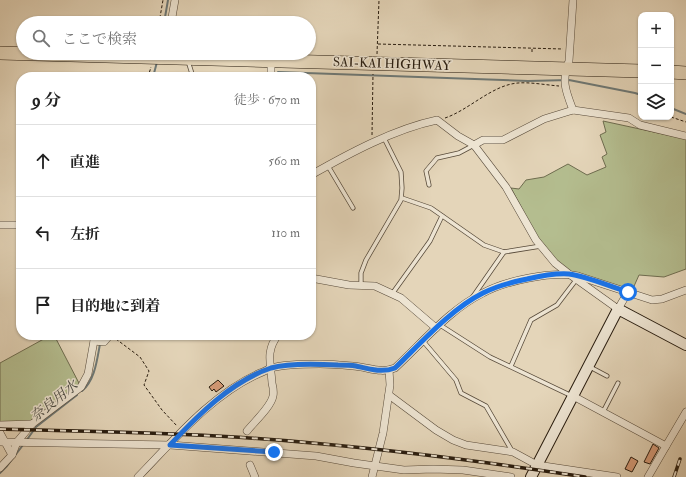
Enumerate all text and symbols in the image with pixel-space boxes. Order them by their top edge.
map controls [638,12,674,120]
button: + [638,12,674,48]
search box [16,16,316,60]
icon: search [30,27,52,49]
text: ここで検索 [62,30,137,49]
button: − [638,48,674,84]
street label: SAI-KAI HIGHWAY [333,54,452,74]
button: layers [638,84,674,120]
text: 9 分 [32,90,61,111]
text: 徒歩 · 670 m [234,92,300,108]
icon: ahead [32,150,54,172]
text: 直進 [70,153,100,172]
text: 560 m [268,153,300,169]
icon: left [32,222,54,244]
text: 左折 [70,225,100,244]
text: 110 m [271,225,300,241]
route start [619,283,637,301]
icon: arrive [32,294,54,316]
text: 目的地に到着 [70,297,160,316]
water label: 奈良用水 [27,376,83,425]
route end [265,443,283,461]

